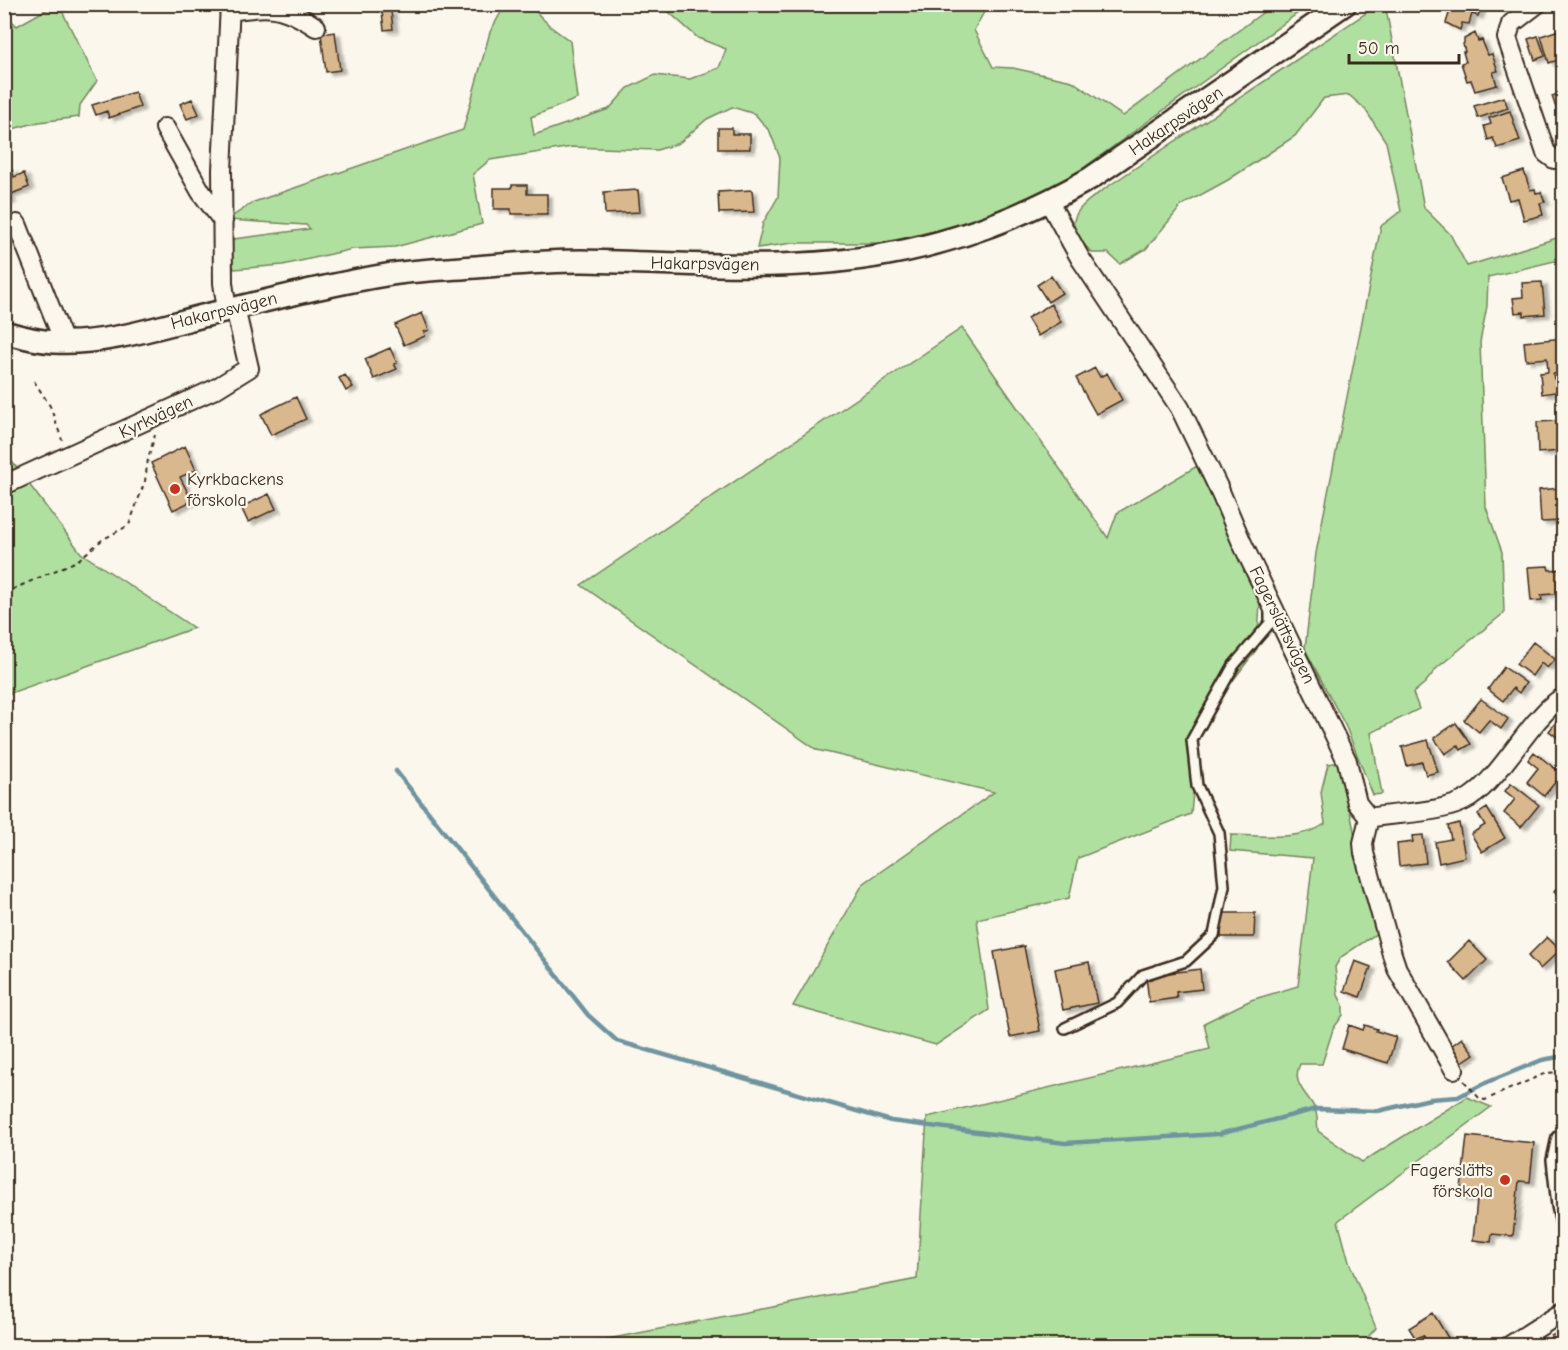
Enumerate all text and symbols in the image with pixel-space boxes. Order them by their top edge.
scale bar [1349,27,1458,65]
text: 50 m [1358,38,1400,59]
street label: Hakarpsvägen [1125,82,1227,160]
street label: Hakarpsvägen [650,253,760,275]
street label: Hakarpsvägen [169,288,279,334]
street label: Kyrkvägen [116,391,196,443]
place label: Kyrkbackens förskola [186,469,283,511]
marker: Kyrkbackens förskola [168,482,182,496]
street label: Fagerslättsvägen [1245,563,1319,687]
place label: Fagerslätts förskola [1410,1160,1493,1202]
marker: Fagerslätts förskola [1498,1173,1512,1187]

